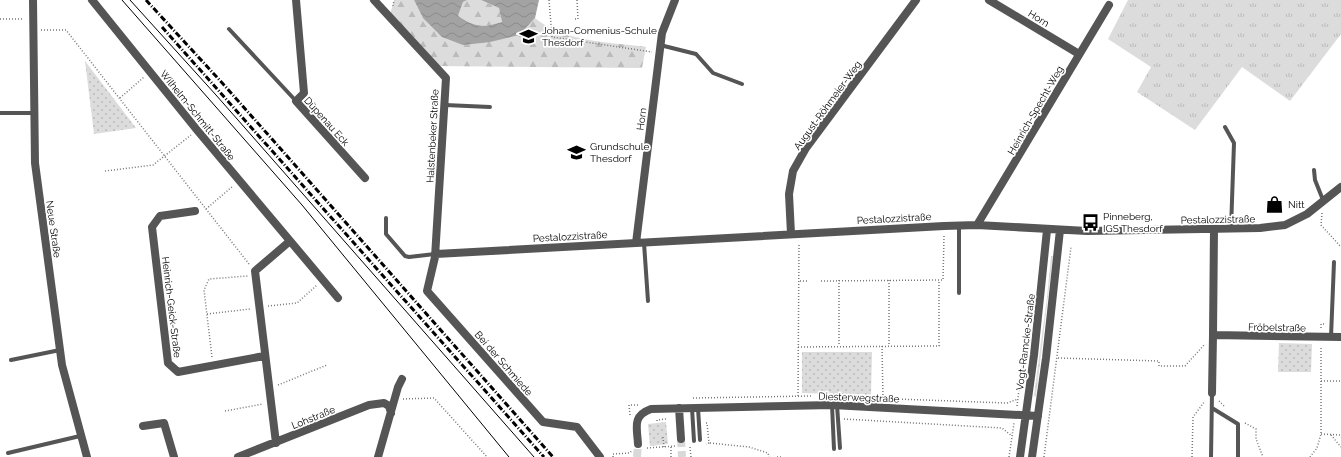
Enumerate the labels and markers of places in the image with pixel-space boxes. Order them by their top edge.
place label: Johan-Comenius-Schule Thesdorf [542,25,657,48]
school or university icon: Johan-Comenius-Schule Thesdorf [519,26,539,46]
place label: Grundschule Thesdorf [590,141,649,164]
school or university icon: Grundschule Thesdorf [567,142,587,162]
shop icon: Nitt [1265,194,1285,214]
place label: Nitt [1288,199,1305,210]
place label: Pinneberg, IGS Thesdorf [1103,211,1163,234]
bus stop icon: Pinneberg, IGS Thesdorf [1080,212,1100,232]

